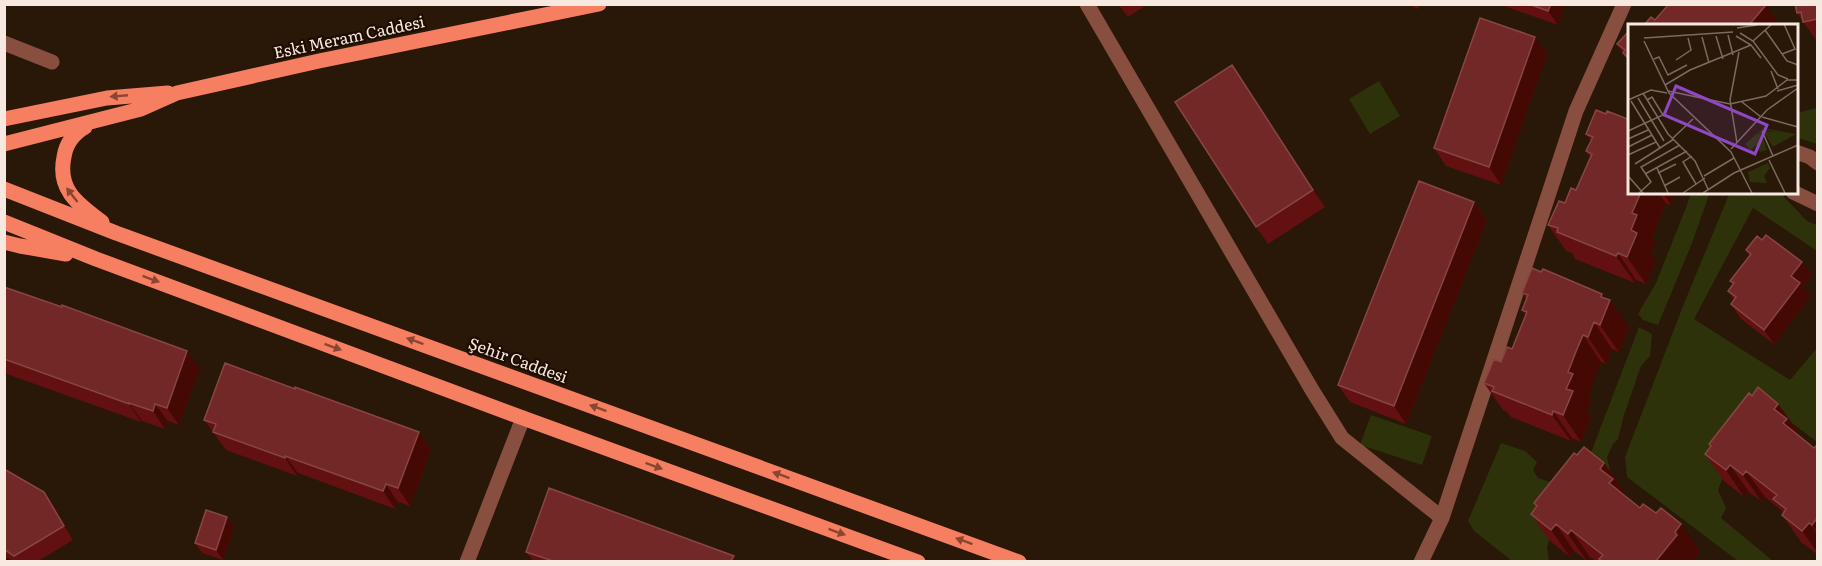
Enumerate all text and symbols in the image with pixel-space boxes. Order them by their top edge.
street label: Eski Meram Caddesi [271,8,426,64]
inset map [1628,24,1798,194]
one-way arrow [109,92,128,101]
one-way arrow [66,187,78,203]
one-way arrow [142,274,160,284]
street label: Şehir Caddesi [465,330,571,388]
one-way arrow [406,336,424,346]
one-way arrow [324,343,342,353]
one-way arrow [589,403,607,412]
one-way arrow [645,461,663,471]
one-way arrow [772,469,790,479]
one-way arrow [828,528,846,538]
one-way arrow [955,536,973,546]

